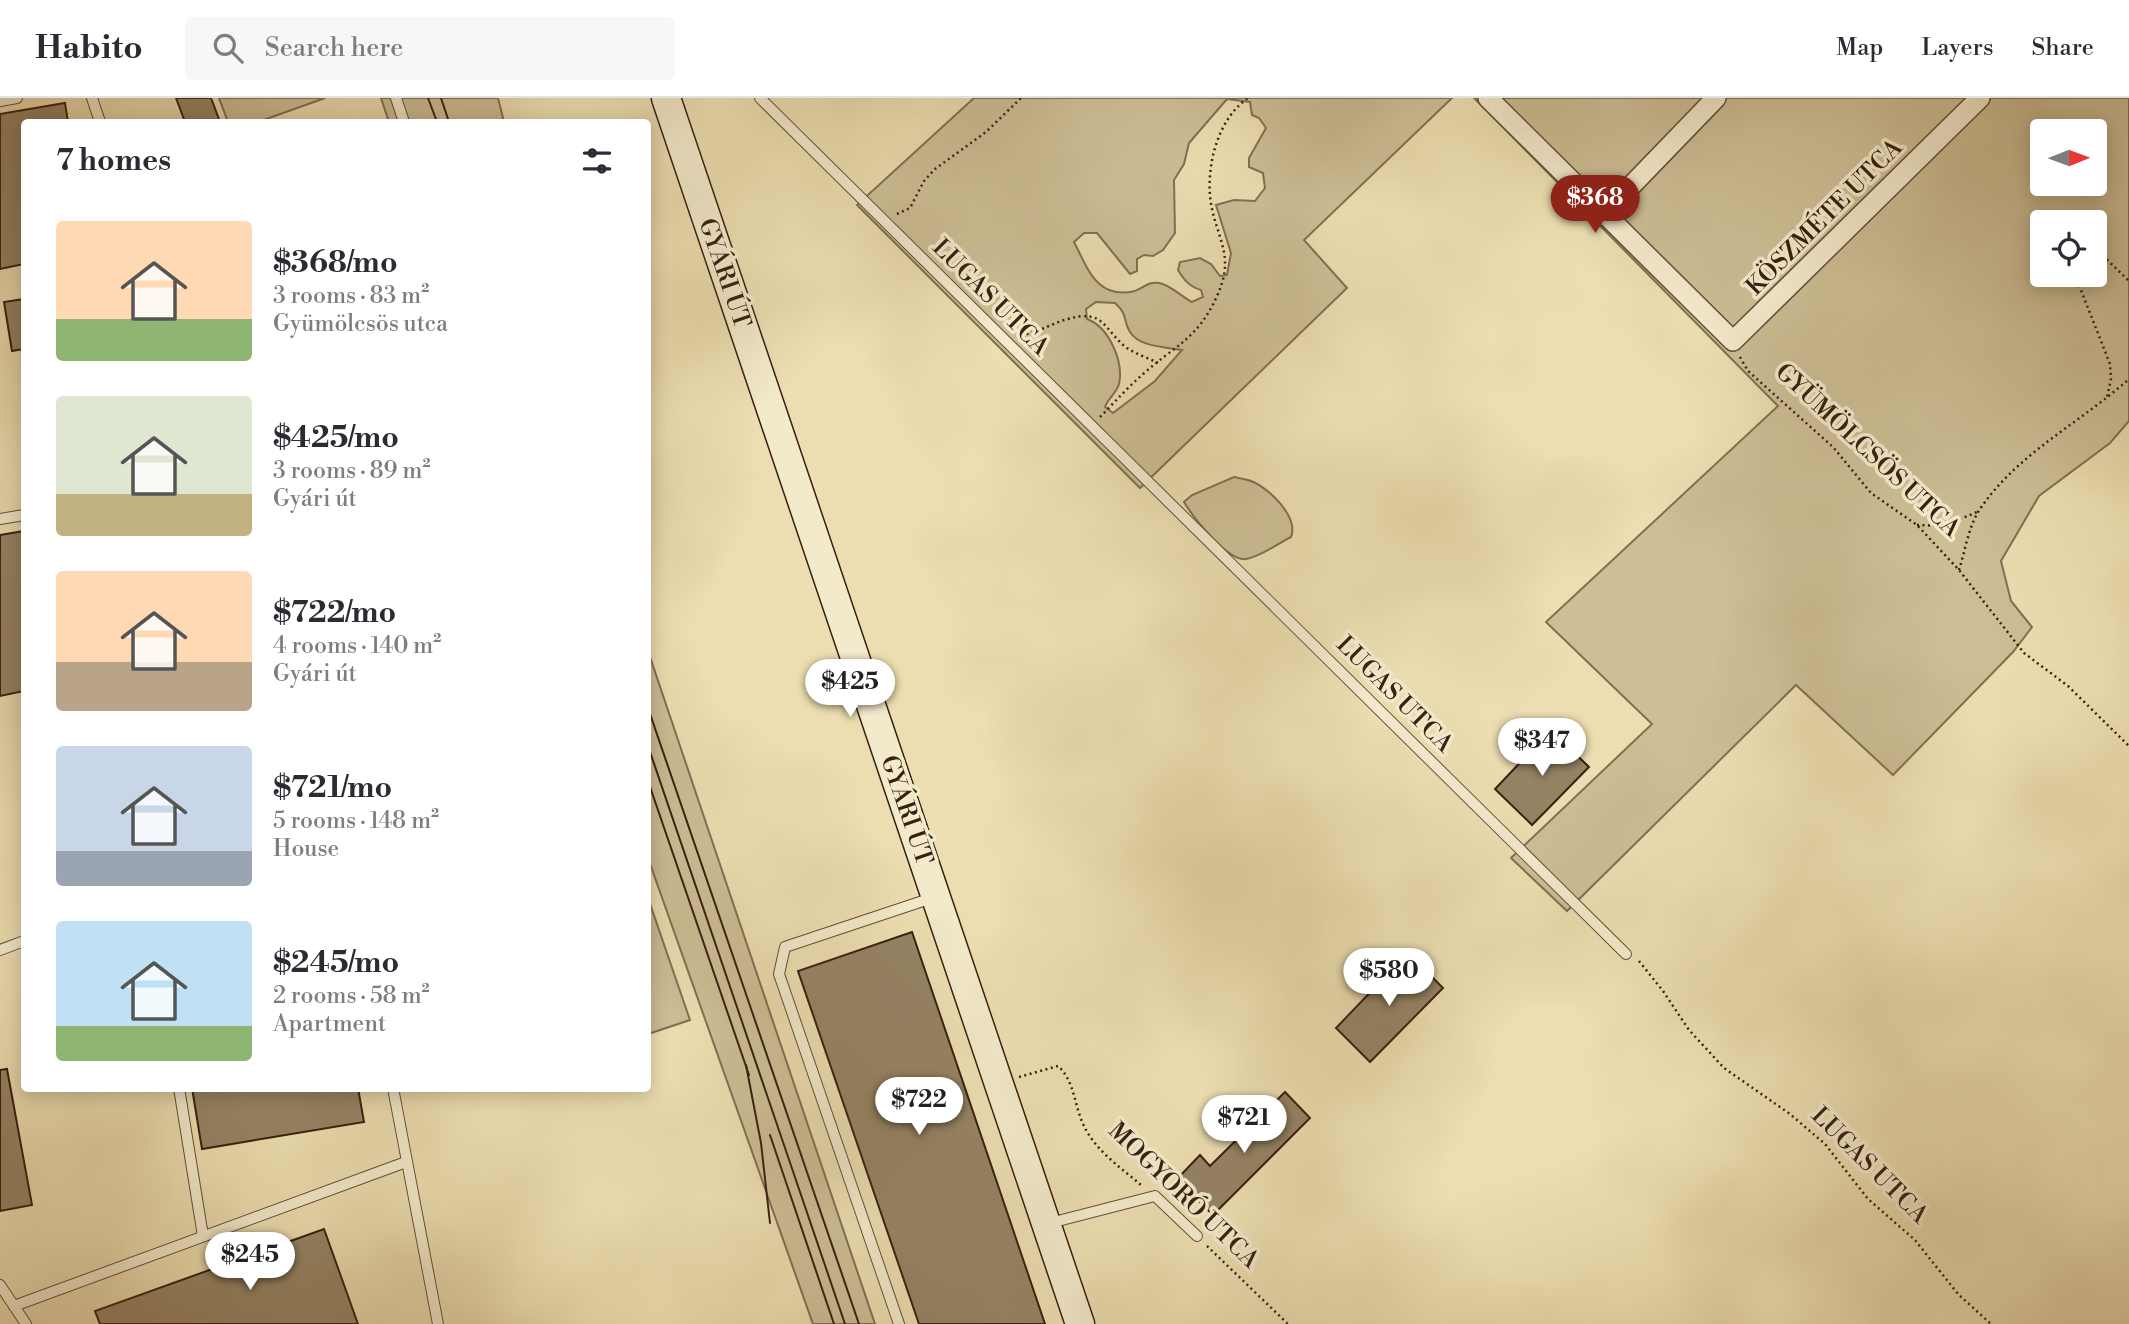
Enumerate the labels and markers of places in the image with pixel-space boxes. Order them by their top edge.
pin: $368 [1554,176,1636,235]
pin: $425 [809,660,891,719]
pin: $347 [1501,718,1583,778]
pin: $580 [1348,948,1430,1008]
pin: $722 [878,1077,960,1137]
pin: $721 [1203,1096,1285,1155]
pin: $245 [209,1232,291,1292]

